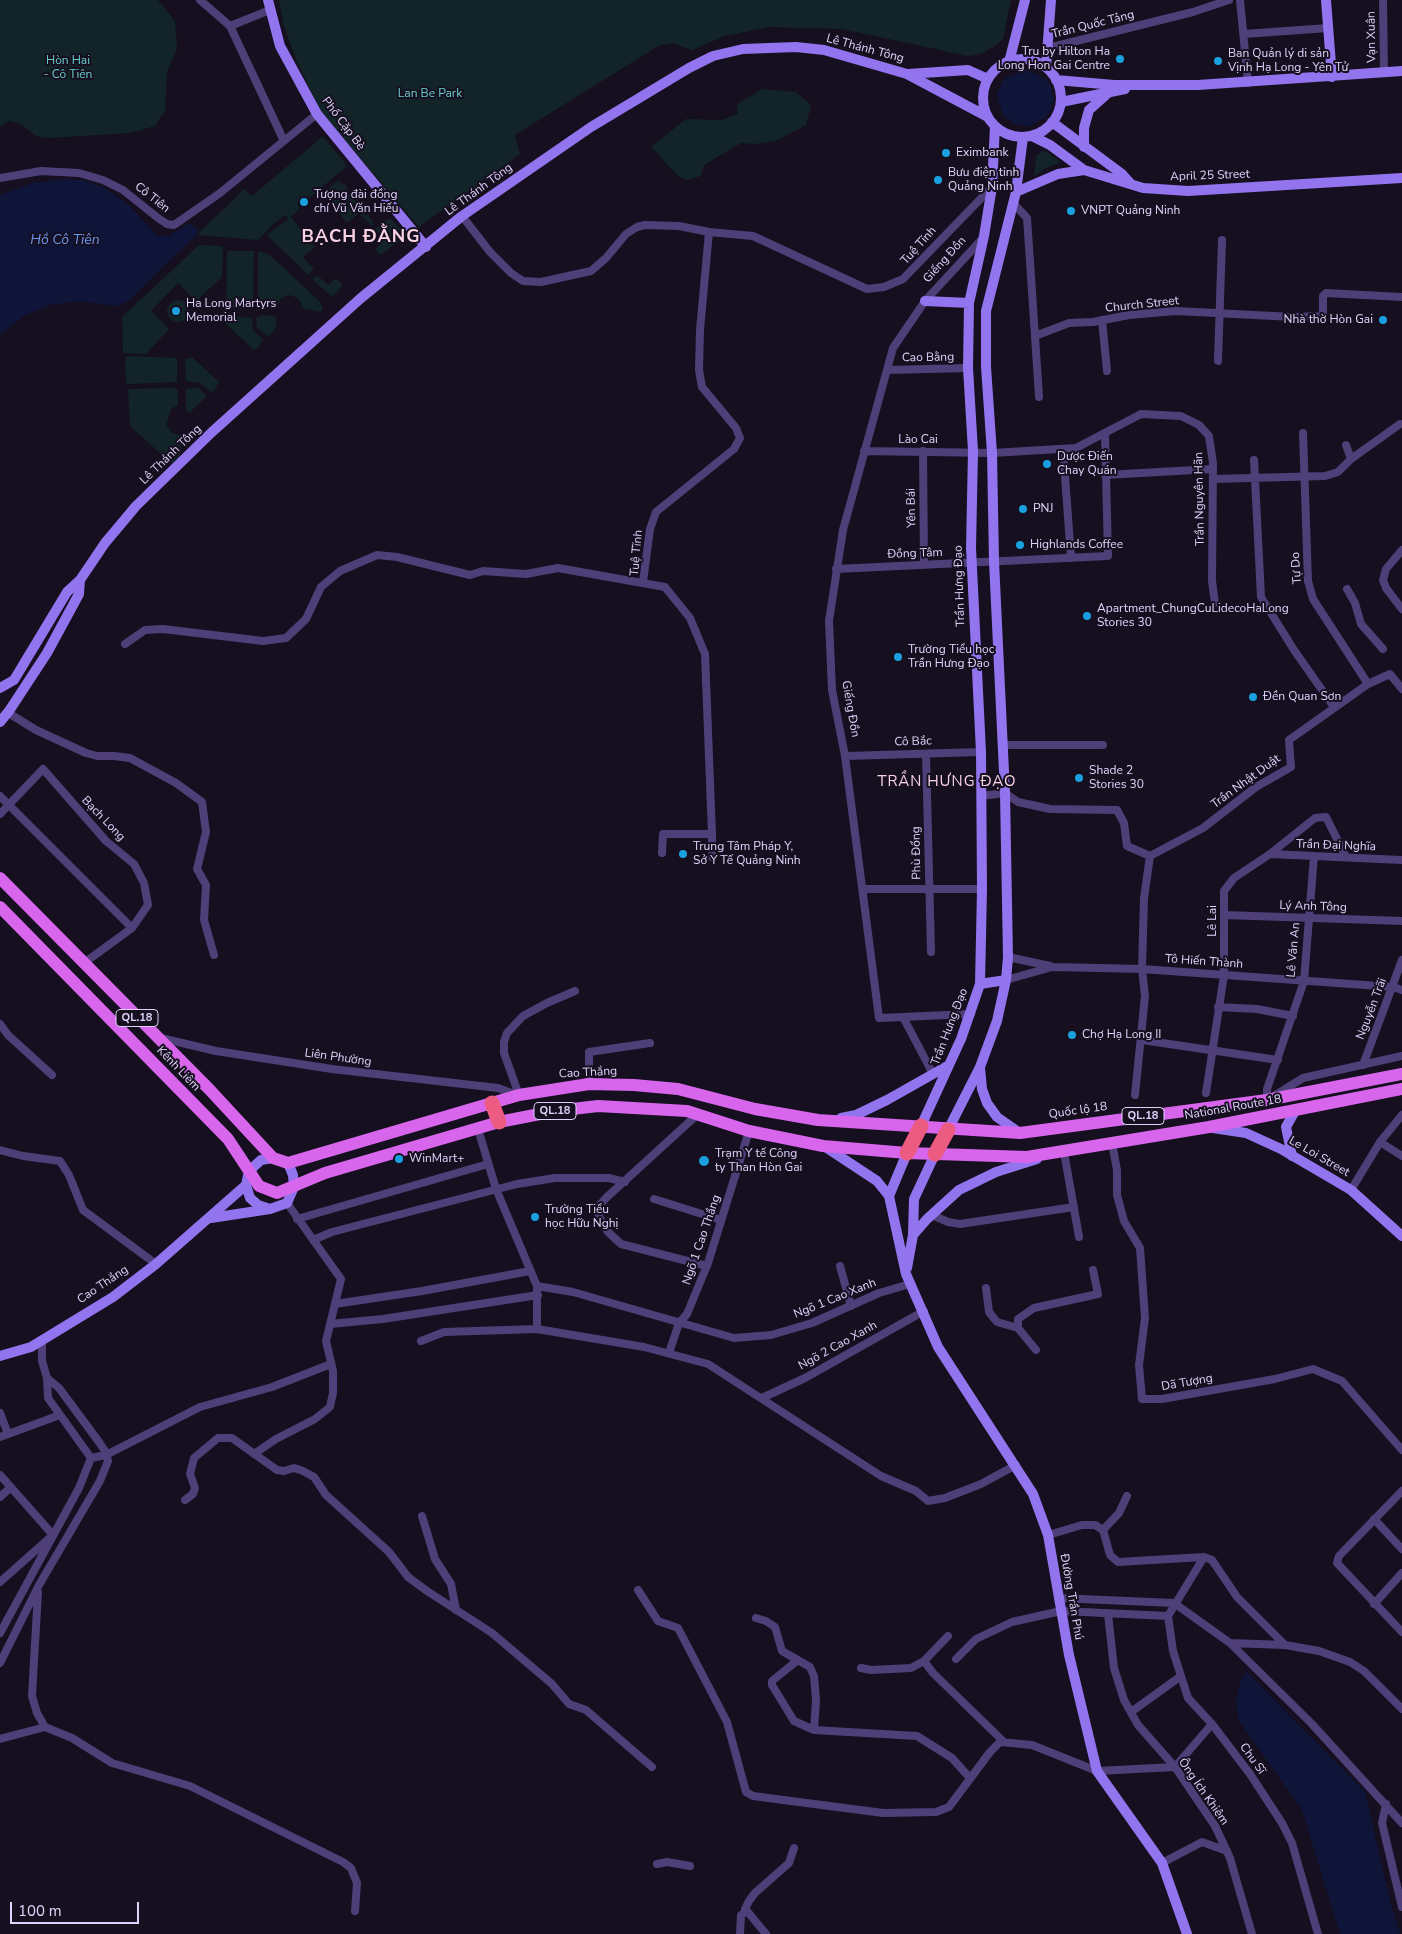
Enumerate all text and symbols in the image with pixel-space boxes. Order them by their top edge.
street label: Trần Quốc Tảng [1050,8,1136,42]
street label: Vạn Xuân [1364,11,1380,63]
street label: Lê Thánh Tông [825,32,905,66]
place label: Tru by Hilton Ha Long Hon Gai Centre [998,45,1110,73]
place label: Ban Quản lý di sản Vịnh Hạ Long - Yên Tử [1228,47,1348,75]
marker: Tru by Hilton Ha Long Hon Gai Centre [1114,53,1126,65]
park label: Hòn Hai - Cô Tiên [44,54,92,82]
marker: Ban Quản lý di sản Vịnh Hạ Long - Yên Tử [1212,55,1224,67]
park label: Lan Be Park [398,87,462,101]
street label: Phố Cặp Bè [318,95,368,153]
place label: Eximbank [956,146,1009,160]
marker: Eximbank [940,147,952,159]
street label: Lê Thánh Tông [442,161,516,219]
place label: Bưu điện tỉnh Quảng Ninh [948,166,1019,194]
street label: April 25 Street [1170,167,1250,185]
marker: Bưu điện tỉnh Quảng Ninh [932,174,944,186]
street label: Cô Tiên [132,180,172,216]
place label: Tượng đài đồng chí Vũ Văn Hiếu [314,188,399,216]
marker: Tượng đài đồng chí Vũ Văn Hiếu [298,196,310,208]
place label: VNPT Quảng Ninh [1081,204,1180,218]
marker: VNPT Quảng Ninh [1065,205,1077,217]
street label: Tuệ Tĩnh [898,224,940,268]
district label: BẠCH ĐẰNG [300,227,422,249]
water label: Hồ Cô Tiên [30,233,100,249]
street label: Giếng Đồn [921,234,969,286]
street label: Church Street [1104,294,1180,316]
place label: Ha Long Martyrs Memorial [186,297,276,325]
marker: Ha Long Martyrs Memorial [170,305,182,317]
place label: Nhà thờ Hòn Gai [1284,313,1373,327]
marker: Nhà thờ Hòn Gai [1377,314,1389,326]
street label: Cao Bằng [902,350,954,366]
street label: Lê Thánh Tông [137,422,205,488]
street label: Lào Cai [898,433,938,447]
place label: Dược Điến Chay Quán [1057,450,1117,478]
street label: Trần Nguyên Hãn [1192,452,1208,546]
marker: Dược Điến Chay Quán [1041,458,1053,470]
street label: Yên Bái [904,488,920,528]
place label: PNJ [1033,502,1053,516]
marker: PNJ [1017,503,1029,515]
street label: Tuệ Tĩnh [628,529,646,577]
place label: Highlands Coffee [1030,538,1123,552]
marker: Highlands Coffee [1014,539,1026,551]
street label: Trần Hưng Đạo [951,545,969,627]
street label: Đồng Tâm [887,546,943,562]
street label: Tự Do [1289,552,1305,584]
place label: Apartment_ChungCuLidecoHaLong Stories 30 [1097,602,1289,630]
marker: Apartment_ChungCuLidecoHaLong Stories 30 [1081,610,1093,622]
place label: Trường Tiểu học Trần Hưng Đạo [908,643,994,671]
marker: Trường Tiểu học Trần Hưng Đạo [892,651,904,663]
street label: Giếng Đồn [838,680,862,738]
place label: Đền Quan Sơn [1263,690,1341,704]
marker: Đền Quan Sơn [1247,691,1259,703]
street label: Cô Bắc [894,734,932,750]
street label: Trần Nhật Duật [1208,752,1284,812]
place label: Shade 2 Stories 30 [1089,764,1144,792]
marker: Shade 2 Stories 30 [1073,772,1085,784]
district label: TRẦN HƯNG ĐẠO [876,773,1018,791]
street label: Bạch Long [78,794,128,844]
street label: Phù Đổng [909,826,925,880]
street label: Trần Đại Nghĩa [1296,837,1376,855]
place label: Trung Tâm Pháp Y, Sở Y Tế Quảng Ninh [693,840,801,868]
marker: Trung Tâm Pháp Y, Sở Y Tế Quảng Ninh [677,848,689,860]
street label: Lý Anh Tông [1279,899,1347,915]
street label: Lê Lai [1206,905,1220,937]
street label: Lê Văn An [1284,922,1304,978]
street label: Tô Hiến Thành [1164,952,1244,972]
street label: Nguyễn Trãi [1354,976,1390,1042]
street label: Trần Hưng Đạo [929,986,971,1068]
road number: QL.18 [116,1010,158,1026]
place label: Chợ Hạ Long II [1082,1028,1161,1042]
marker: Chợ Hạ Long II [1066,1029,1078,1041]
street label: Kênh Liêm [153,1044,203,1094]
street label: Liên Phường [304,1046,372,1070]
street label: Cao Thắng [559,1064,617,1082]
street label: National Route 18 [1183,1092,1283,1124]
street label: Quốc lộ 18 [1048,1100,1108,1122]
road number: QL.18 [534,1102,576,1120]
road number: QL.18 [1122,1108,1164,1124]
street label: Le Loi Street [1286,1134,1352,1180]
place label: Trạm Y tế Công ty Than Hòn Gai [715,1147,802,1175]
place label: WinMart+ [409,1152,464,1166]
marker: WinMart+ [393,1153,405,1165]
marker: Trạm Y tế Công ty Than Hòn Gai [697,1154,711,1168]
street label: Ngõ 1 Cao Thắng [680,1193,724,1287]
place label: Trường Tiểu học Hữu Nghị [545,1203,618,1231]
marker: Trường Tiểu học Hữu Nghị [529,1211,541,1223]
street label: Cao Thắng [75,1263,131,1307]
street label: Ngõ 1 Cao Xanh [792,1276,878,1322]
street label: Ngõ 2 Cao Xanh [796,1318,880,1374]
street label: Dã Tượng [1160,1371,1214,1395]
street label: Đường Trần Phú [1056,1553,1086,1641]
street label: Chu Sĩ [1236,1741,1268,1777]
street label: Ông Ích Khiêm [1175,1756,1231,1828]
scale bar [12,1892,141,1924]
text: 100 m [18,1901,62,1921]

